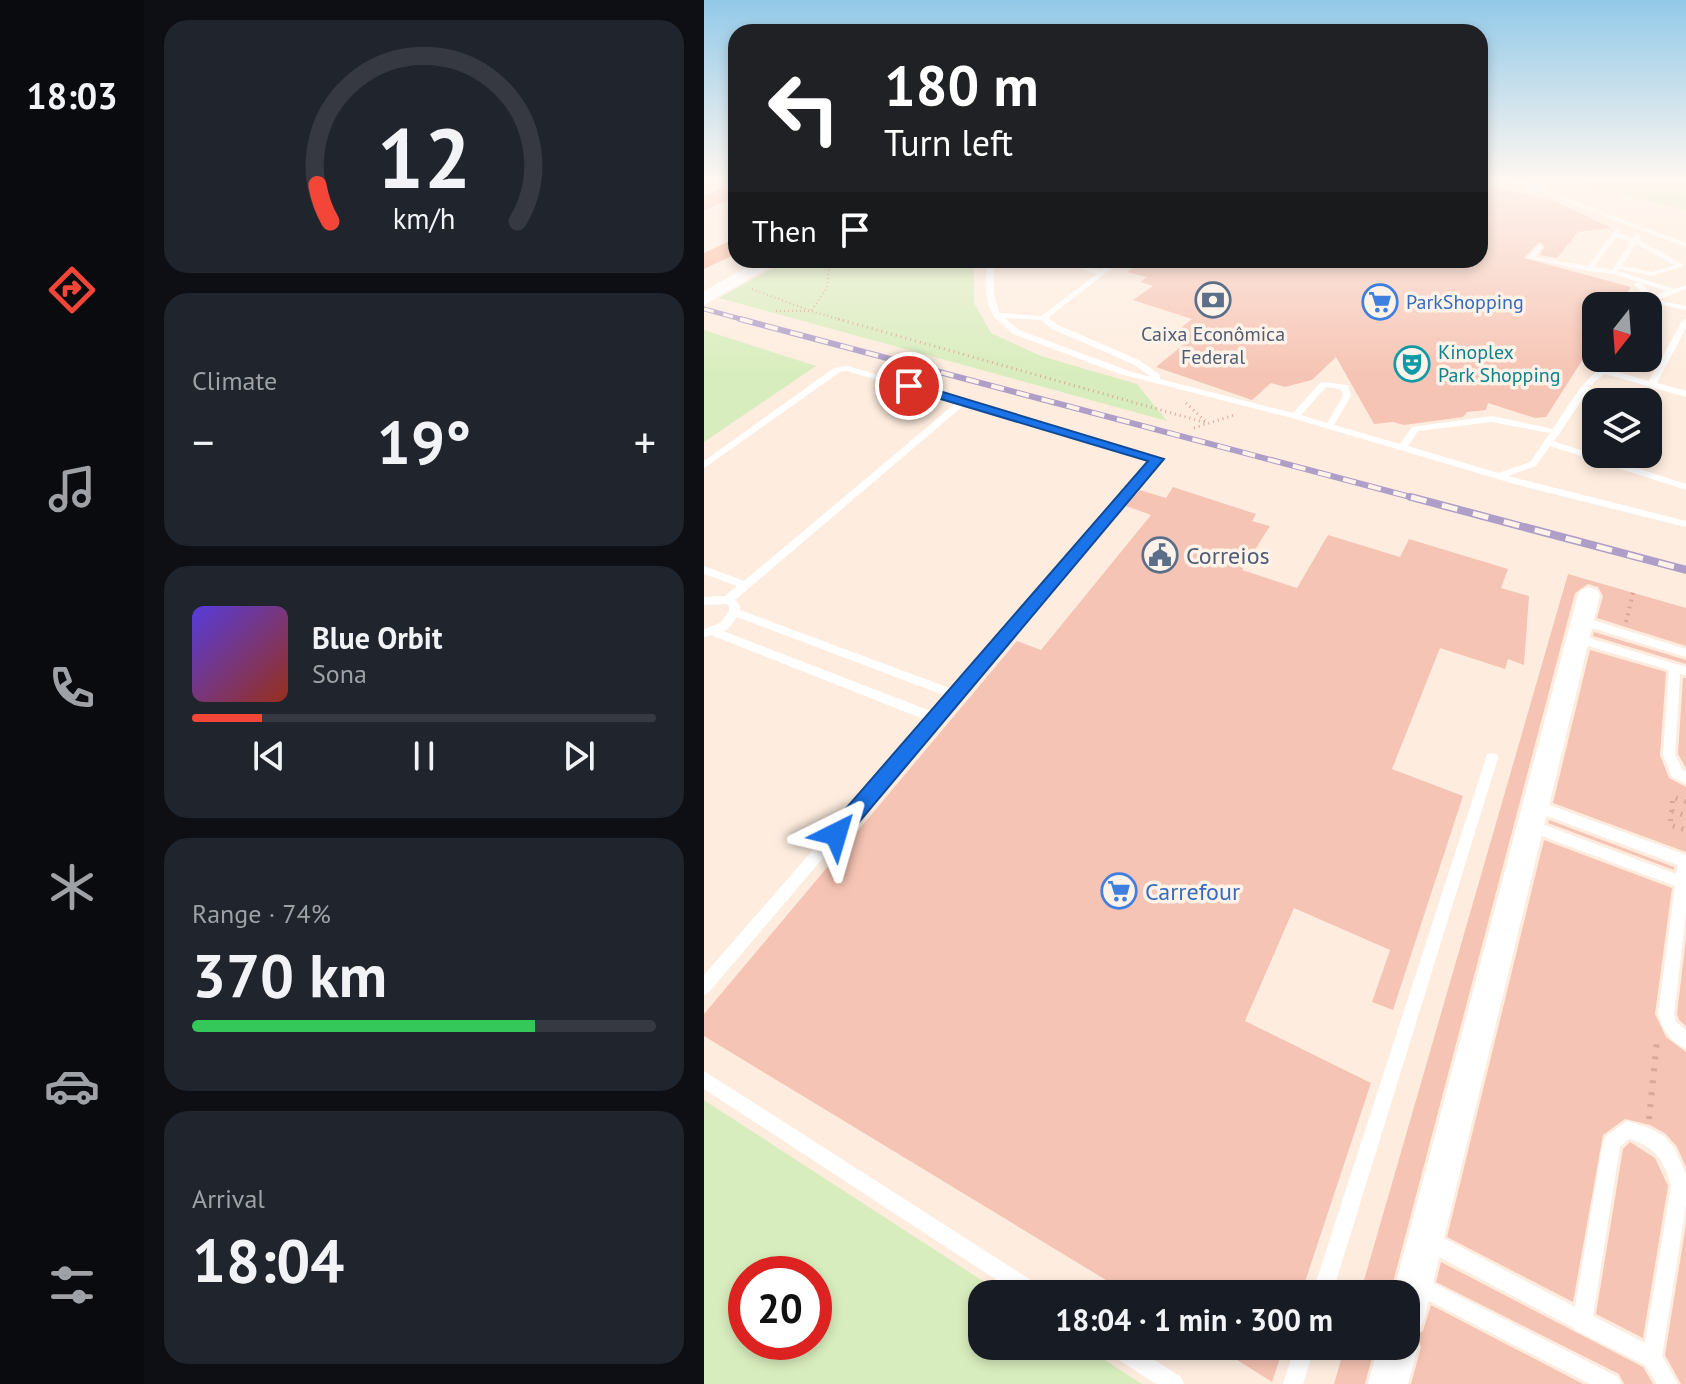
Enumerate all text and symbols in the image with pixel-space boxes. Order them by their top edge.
text: 180 m [884,49,1039,121]
icon: left [752,56,856,160]
text: 18:03 [26,72,118,119]
text: 12 [377,103,471,211]
text: Turn left [884,119,1013,166]
text: km/h [393,201,455,238]
icon: arrive [833,208,877,252]
text: Then [752,211,817,250]
icon: directions [44,262,100,318]
bank icon: Caixa Econômica Federal [1194,281,1232,319]
supermarket icon: ParkShopping [1361,283,1399,321]
place label: ParkShopping [1406,289,1524,315]
north arrow [1582,292,1662,372]
map controls [1582,292,1662,468]
place label: Caixa Econômica Federal [1141,321,1285,370]
place label: Kinoplex Park Shopping [1438,339,1560,388]
theatre icon: Kinoplex Park Shopping [1393,345,1431,383]
pin [875,352,943,420]
text: Climate [192,364,277,397]
icon: arrive [887,364,931,408]
button: layers [1582,388,1662,468]
text: 19° [377,403,471,481]
text: − [192,413,214,470]
text: + [634,413,656,470]
icon: music [44,461,100,517]
public building icon: Correios [1141,536,1179,574]
place label: Correios [1186,540,1270,571]
text: Blue Orbit [312,618,442,657]
text: Sona [312,657,367,690]
icon: phone [44,660,100,716]
icon: previous [247,734,291,778]
icon: pause [402,734,446,778]
icon: next [557,734,601,778]
position arrow [794,792,878,876]
icon: climate [44,859,100,915]
supermarket icon: Carrefour [1100,872,1138,910]
place label: Carrefour [1145,876,1240,907]
text: Range · 74% [192,897,331,930]
text: 370 km [192,936,387,1014]
icon: car [44,1058,100,1114]
text: Arrival [192,1182,265,1215]
text: 18:04 [192,1221,344,1299]
speed limit sign: 20 [728,1256,832,1360]
icon: filters [44,1257,100,1313]
text: 18:04 · 1 min · 300 m [1055,1300,1333,1339]

